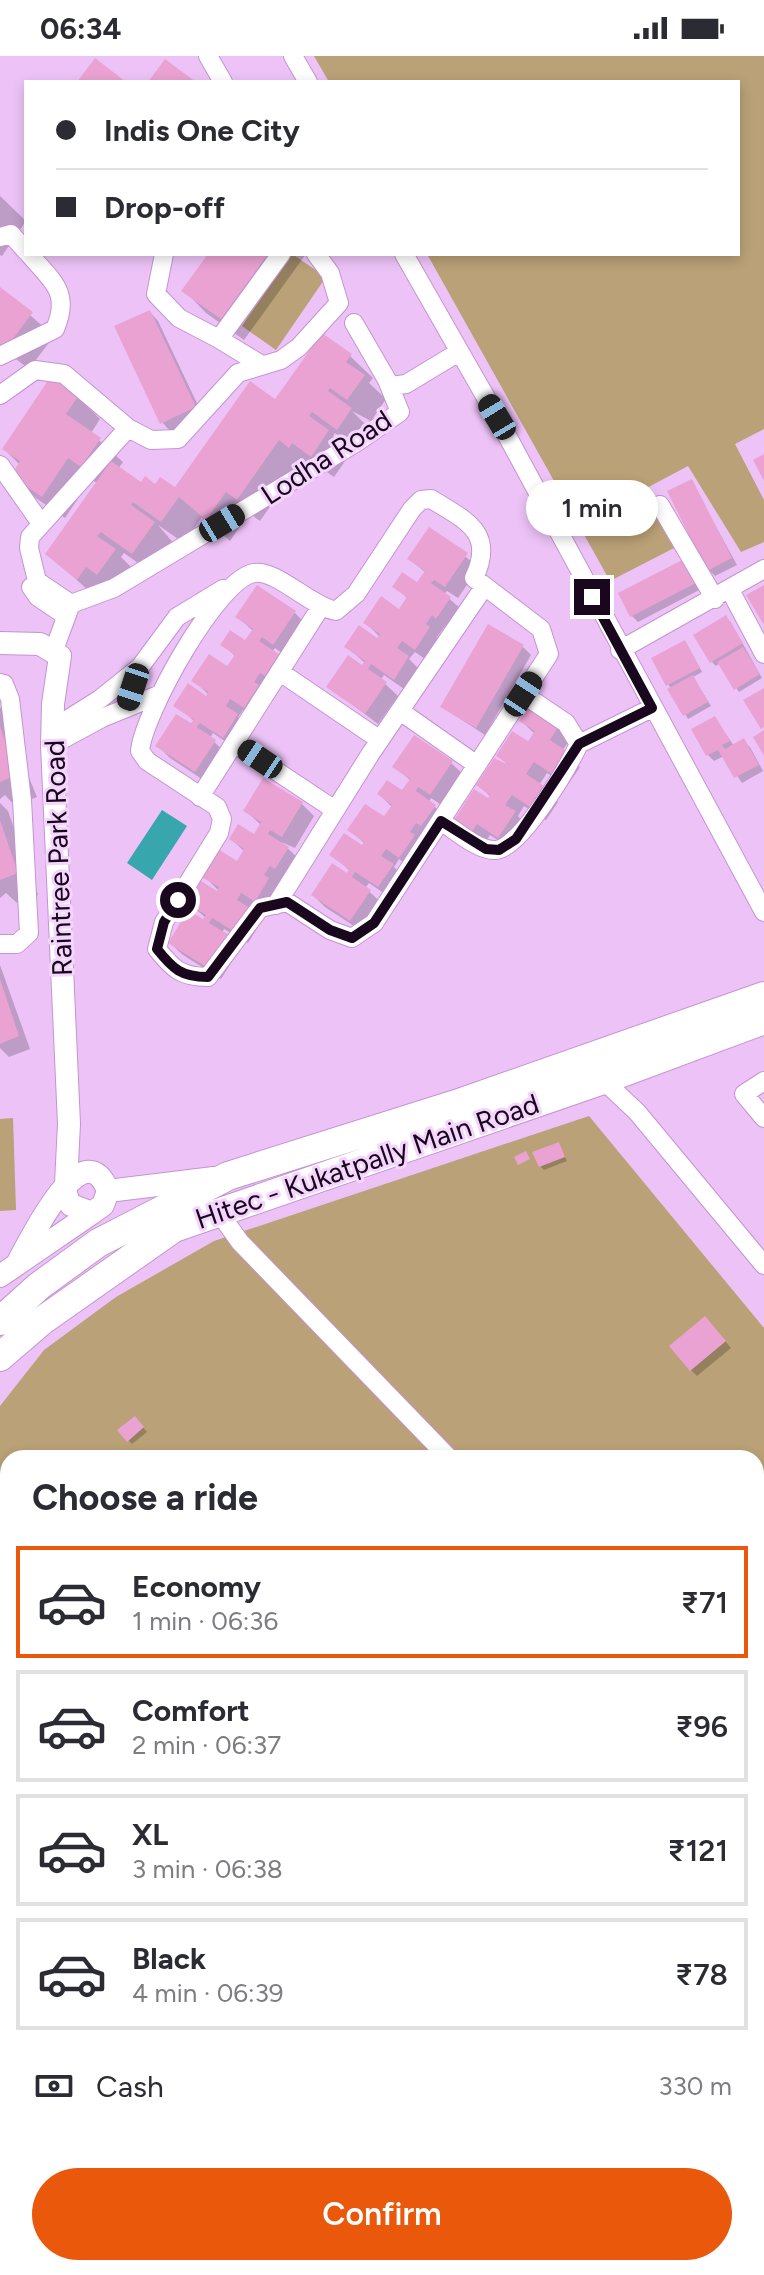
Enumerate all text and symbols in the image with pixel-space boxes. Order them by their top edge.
text: 06:34 [40,10,122,47]
text: Indis One City [104,112,300,149]
text: Drop-off [104,189,225,226]
car [474,390,520,444]
street label: Lodha Road [254,402,398,512]
callout: 1 min [526,481,658,537]
text: 1 min [562,492,622,524]
car [195,500,249,546]
route end [574,579,610,615]
car [114,660,152,714]
car [500,667,546,721]
car [233,736,287,782]
street label: Raintree Park Road [37,739,79,977]
route start [160,882,196,918]
street label: Hitec - Kukatpally Main Road [191,1086,543,1236]
text: Choose a ride [32,1476,258,1519]
icon: car [36,1566,108,1638]
text: Economy [132,1568,261,1605]
text: ₹71 [681,1584,728,1621]
text: 1 min · 06:36 [132,1605,278,1637]
icon: car [36,1690,108,1762]
text: Comfort [132,1692,250,1729]
text: ₹96 [675,1708,728,1745]
text: 2 min · 06:37 [132,1729,281,1761]
icon: car [36,1814,108,1886]
text: XL [132,1816,168,1853]
text: ₹121 [667,1832,728,1869]
text: 3 min · 06:38 [132,1853,283,1885]
icon: car [36,1938,108,2010]
text: Black [132,1940,206,1977]
text: ₹78 [675,1956,728,1993]
text: 4 min · 06:39 [132,1977,284,2009]
icon: cash [32,2064,76,2108]
text: Cash [96,2068,164,2105]
text: 330 m [658,2070,732,2102]
button: Confirm [32,2168,732,2260]

